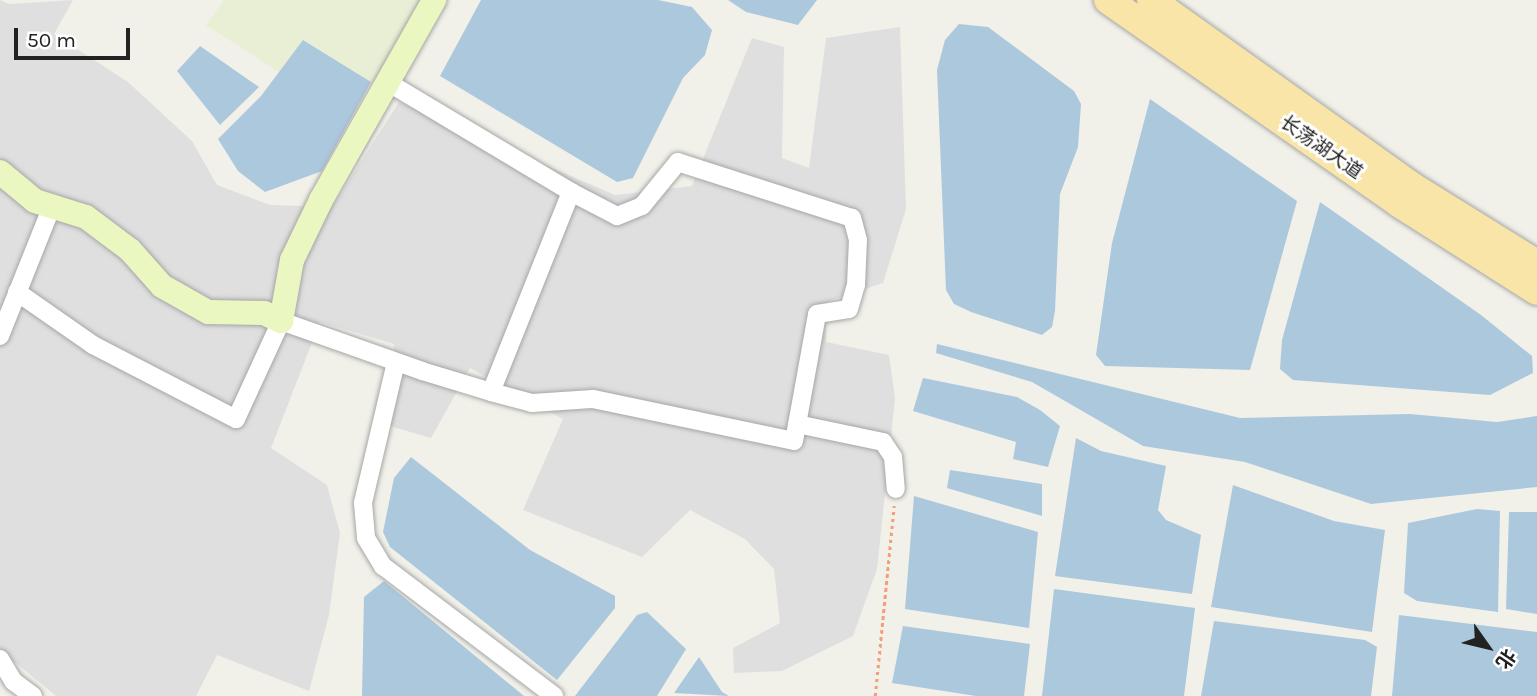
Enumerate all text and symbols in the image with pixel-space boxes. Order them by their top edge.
scale bar [18,14,133,58]
text: 50 m [27,28,76,52]
street label: 长荡湖大道 [1276,111,1366,185]
north arrow [1453,612,1523,682]
text: 北 [1491,645,1520,673]

